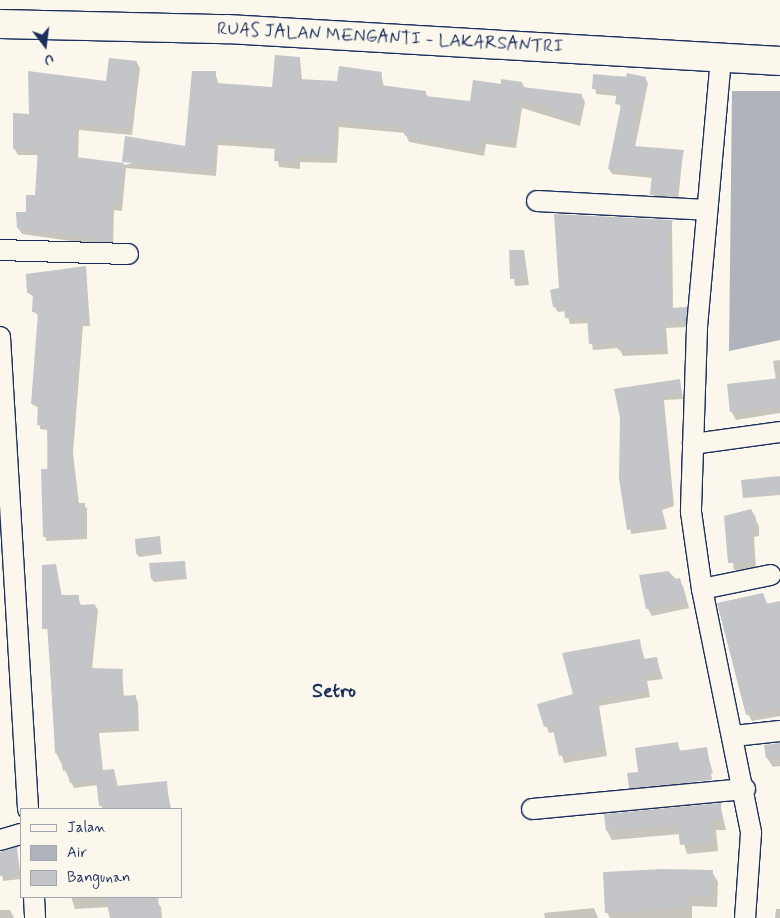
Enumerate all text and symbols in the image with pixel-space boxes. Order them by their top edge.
street label: RUAS JALAN MENGANTI - LAKARSANTRI [219,18,561,58]
north arrow [20,20,70,70]
text: U [42,50,56,69]
district label: Setro [312,679,356,703]
legend [20,808,182,898]
text: Jalan [67,818,106,838]
text: Air [67,843,87,863]
text: Bangunan [67,868,130,888]

